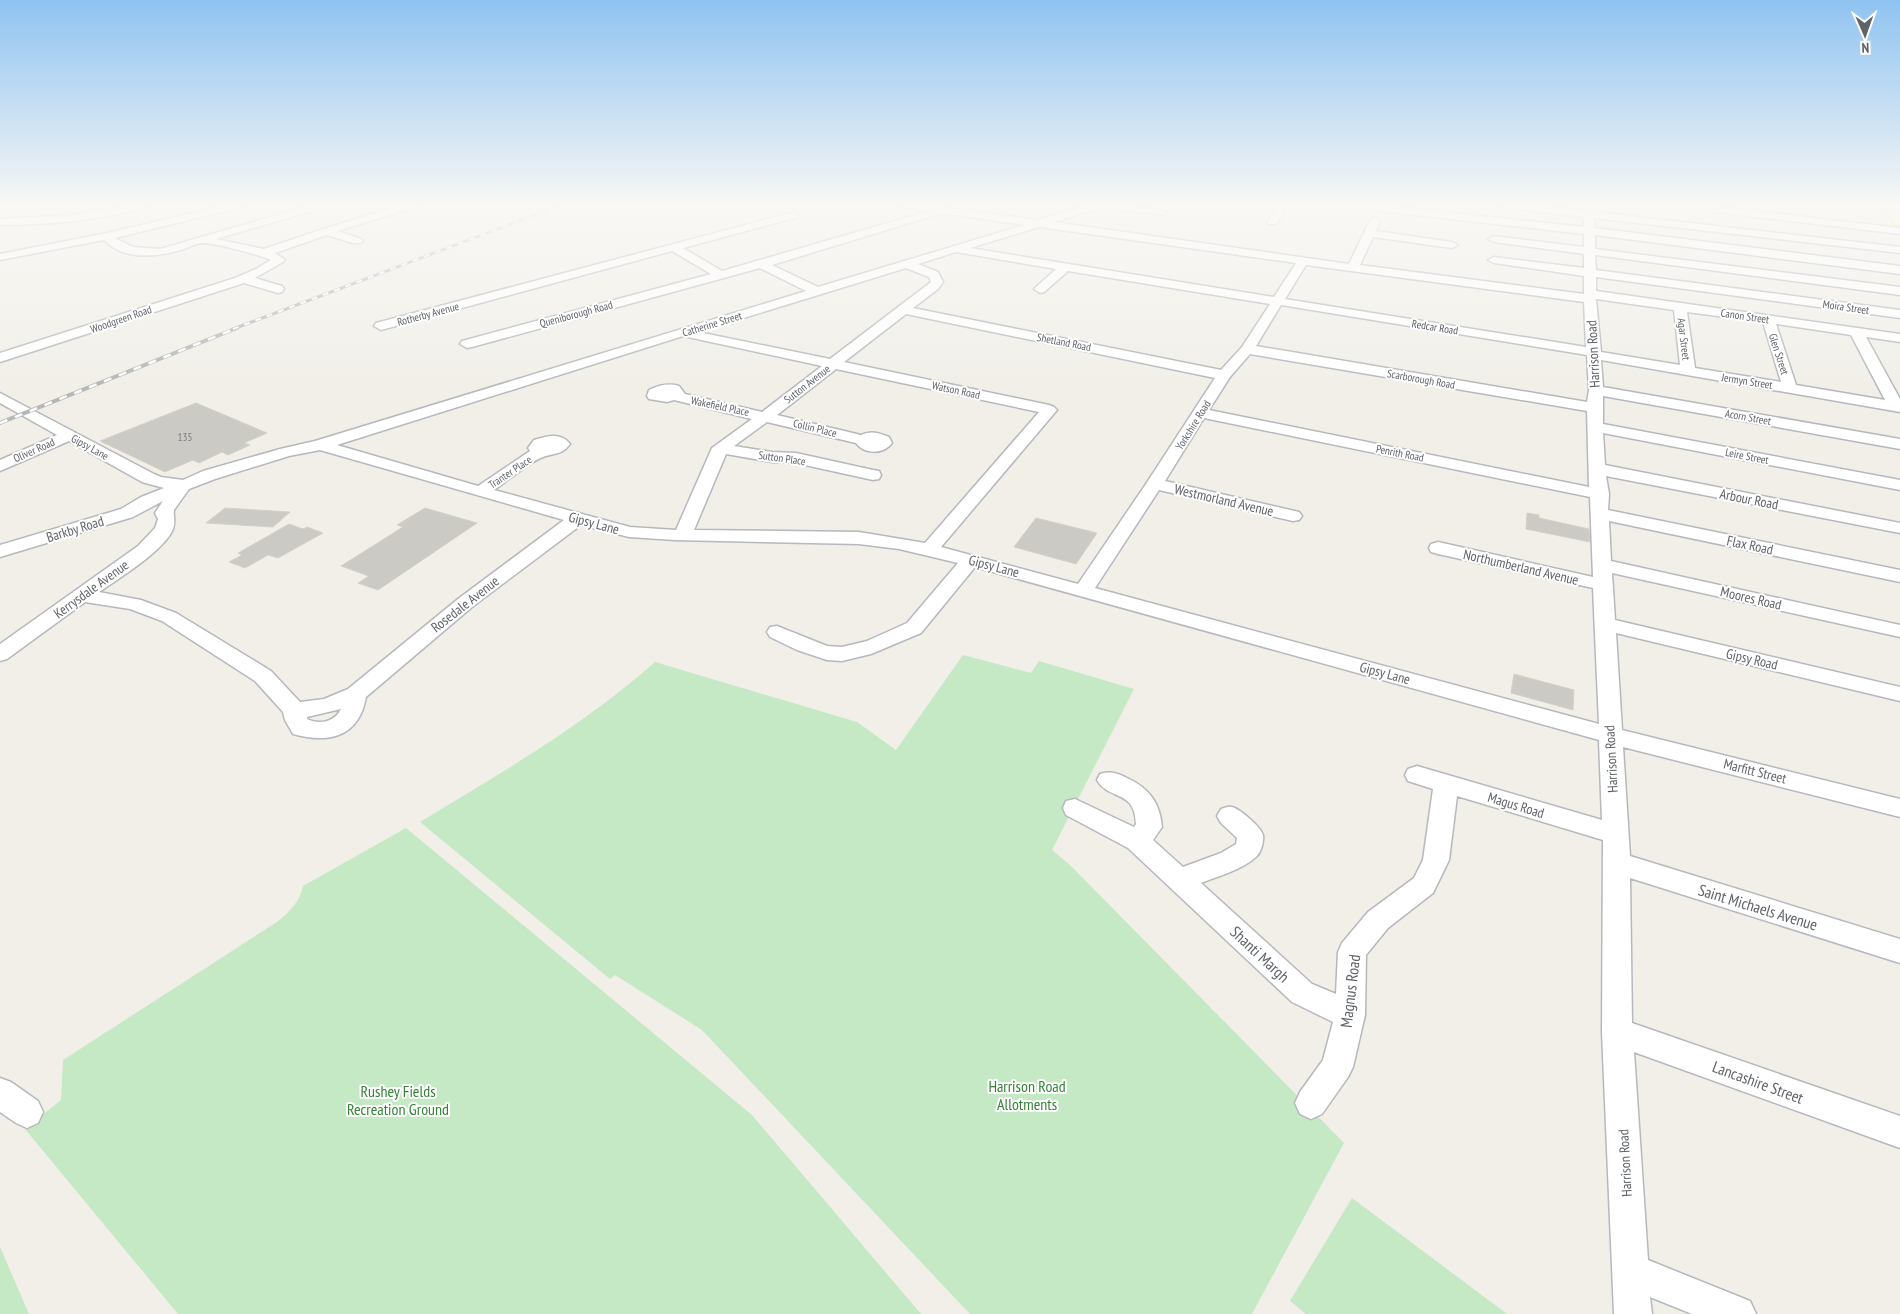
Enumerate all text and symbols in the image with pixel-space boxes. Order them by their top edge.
north arrow [1840,10,1890,60]
text: N [1861,39,1870,57]
street label: Queniborough Road [538,297,614,331]
street label: Moira Street [1822,297,1870,317]
street label: Rotherby Avenue [396,299,461,329]
street label: Woodgreen Road [88,302,154,336]
street label: Canon Street [1720,306,1770,326]
street label: Catherine Street [681,308,743,340]
street label: Redcar Road [1411,316,1459,338]
street label: Agar Street [1674,317,1694,361]
street label: Harrison Road [1582,320,1604,388]
street label: Shetland Road [1036,330,1092,354]
street label: Glen Street [1766,332,1792,376]
street label: Sutton Avenue [781,361,833,406]
street label: Scarborough Road [1386,366,1456,392]
street label: Jermyn Street [1720,370,1773,392]
street label: Watson Road [931,378,982,402]
street label: Wakefield Place [690,393,751,419]
street label: Yorkshire Road [1172,397,1214,452]
street label: Acorn Street [1724,406,1772,428]
street label: Collin Place [792,416,839,440]
house number: 135 [178,430,192,444]
street label: Gipsy Lane [69,431,112,463]
street label: Oliver Road [11,435,57,465]
street label: Penrith Road [1375,442,1425,465]
street label: Leire Street [1724,445,1770,467]
street label: Sutton Place [757,448,807,468]
street label: Tranter Place [486,452,535,492]
street label: Westmorland Avenue [1173,480,1276,520]
street label: Arbour Road [1718,485,1780,513]
street label: Gipsy Lane [567,508,622,538]
street label: Barkby Road [44,512,106,546]
street label: Flax Road [1725,531,1775,559]
street label: Northumberland Avenue [1462,545,1581,589]
street label: Gipsy Lane [967,551,1022,581]
street label: Kerrysdale Avenue [50,556,132,622]
street label: Rosedale Avenue [427,572,503,636]
street label: Moores Road [1719,582,1783,614]
street label: Gipsy Road [1724,644,1780,674]
street label: Gipsy Lane [1358,658,1413,688]
street label: Harrison Road [1600,725,1622,793]
street label: Marfitt Street [1722,755,1788,788]
street label: Magus Road [1486,788,1546,822]
street label: Saint Michaels Avenue [1696,879,1820,935]
street label: Shanti Margh [1226,922,1294,986]
street label: Magnus Road [1336,953,1364,1029]
street label: Lancashire Street [1710,1056,1807,1108]
park label: Harrison Road Allotments [988,1076,1066,1114]
park label: Rushey Fields Recreation Ground [347,1081,449,1119]
street label: Harrison Road [1614,1129,1636,1197]

